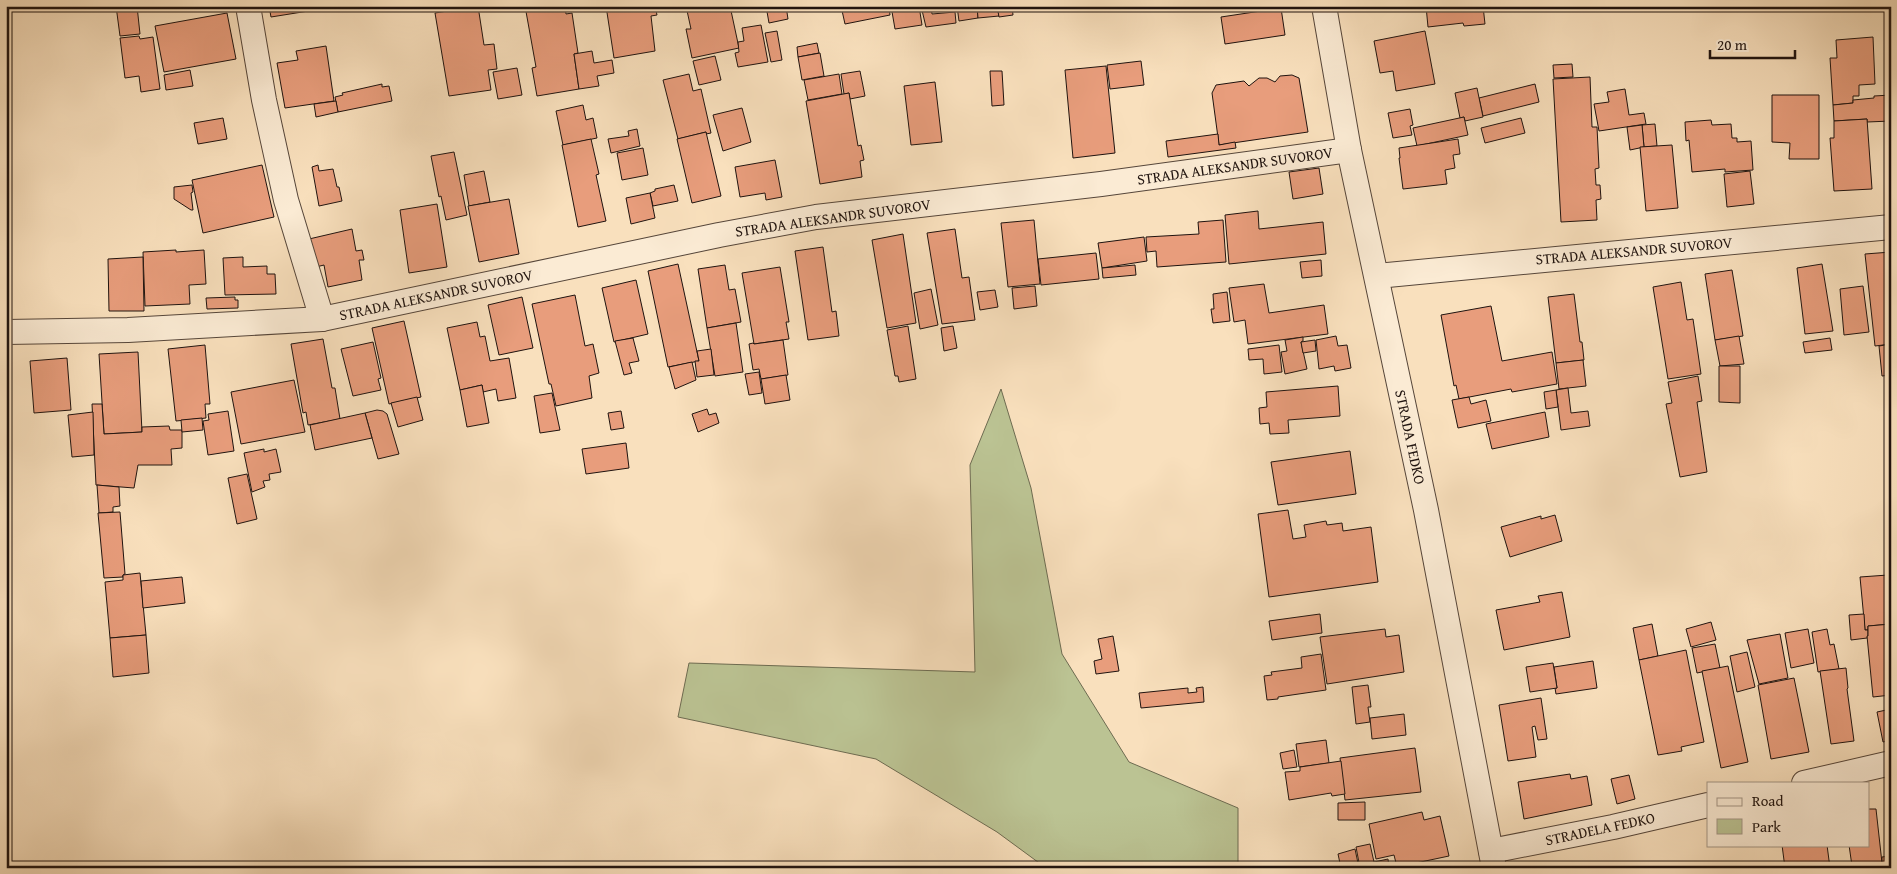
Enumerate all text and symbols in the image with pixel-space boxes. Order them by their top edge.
scale bar [1710,28,1794,60]
text: 20 m [1717,34,1748,55]
street label: STRADA ALEKSANDR SUVOROV [1136,141,1334,190]
street label: STRADA ALEKSANDR SUVOROV [734,193,932,242]
street label: STRADA ALEKSANDR SUVOROV [1535,231,1733,270]
street label: STRADA ALEKSANDR SUVOROV [337,264,535,325]
street label: STRADA FEDKO [1390,388,1431,486]
legend [1707,782,1870,846]
text: Road [1752,790,1783,811]
street label: STRADELA FEDKO [1543,807,1657,850]
text: Park [1752,816,1781,837]

